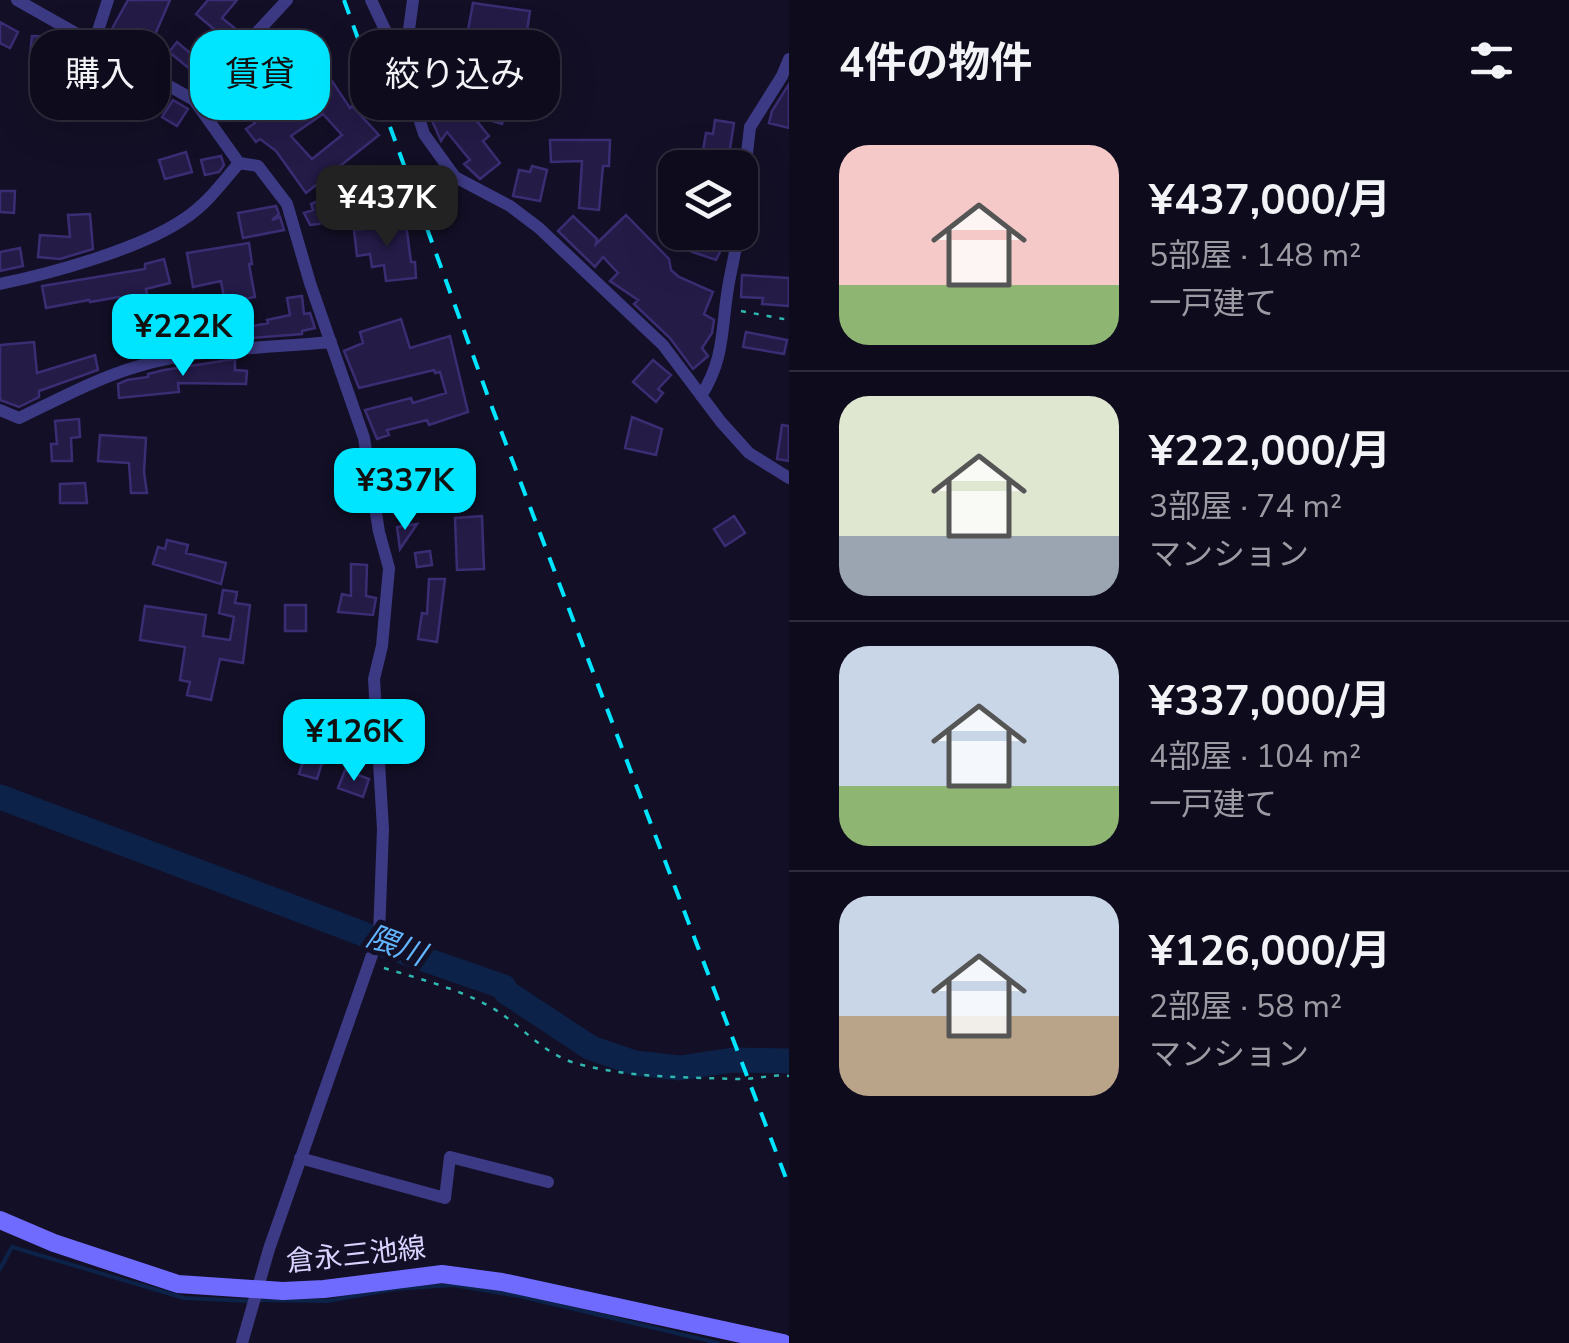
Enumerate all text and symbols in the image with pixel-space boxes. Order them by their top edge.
chip: 購入 [30,30,170,120]
chip: 賃貸 [190,30,330,120]
chip: 絞り込み [350,30,560,120]
icon: filters [1464,33,1519,88]
text: 4件の物件 [839,35,1032,92]
map controls [658,150,758,250]
button: layers [658,150,758,250]
pin: ¥437K [317,165,457,250]
text: ¥437,000/月 [1149,172,1391,229]
text: ¥437K [338,176,436,219]
icon: home [919,185,1039,305]
text: 5部屋 · 148 m² [1149,234,1361,277]
text: 一戸建て [1149,282,1277,325]
pin: ¥222K [113,294,253,379]
text: ¥222K [134,305,232,348]
text: ¥222,000/月 [1149,423,1391,480]
icon: home [919,436,1039,556]
pin: ¥337K [335,448,475,533]
text: ¥337K [356,459,454,502]
text: 3部屋 · 74 m² [1149,485,1342,528]
text: マンション [1149,533,1309,576]
text: ¥337,000/月 [1149,673,1391,730]
icon: home [919,686,1039,806]
pin: ¥126K [284,699,424,784]
text: ¥126K [305,710,403,753]
text: 4部屋 · 104 m² [1149,735,1361,778]
text: 一戸建て [1149,783,1277,826]
water label: 隈川 [361,916,434,977]
text: ¥126,000/月 [1149,923,1391,980]
icon: home [919,936,1039,1056]
text: 2部屋 · 58 m² [1149,985,1342,1028]
text: マンション [1149,1033,1309,1076]
street label: 倉永三池線 [284,1229,428,1281]

